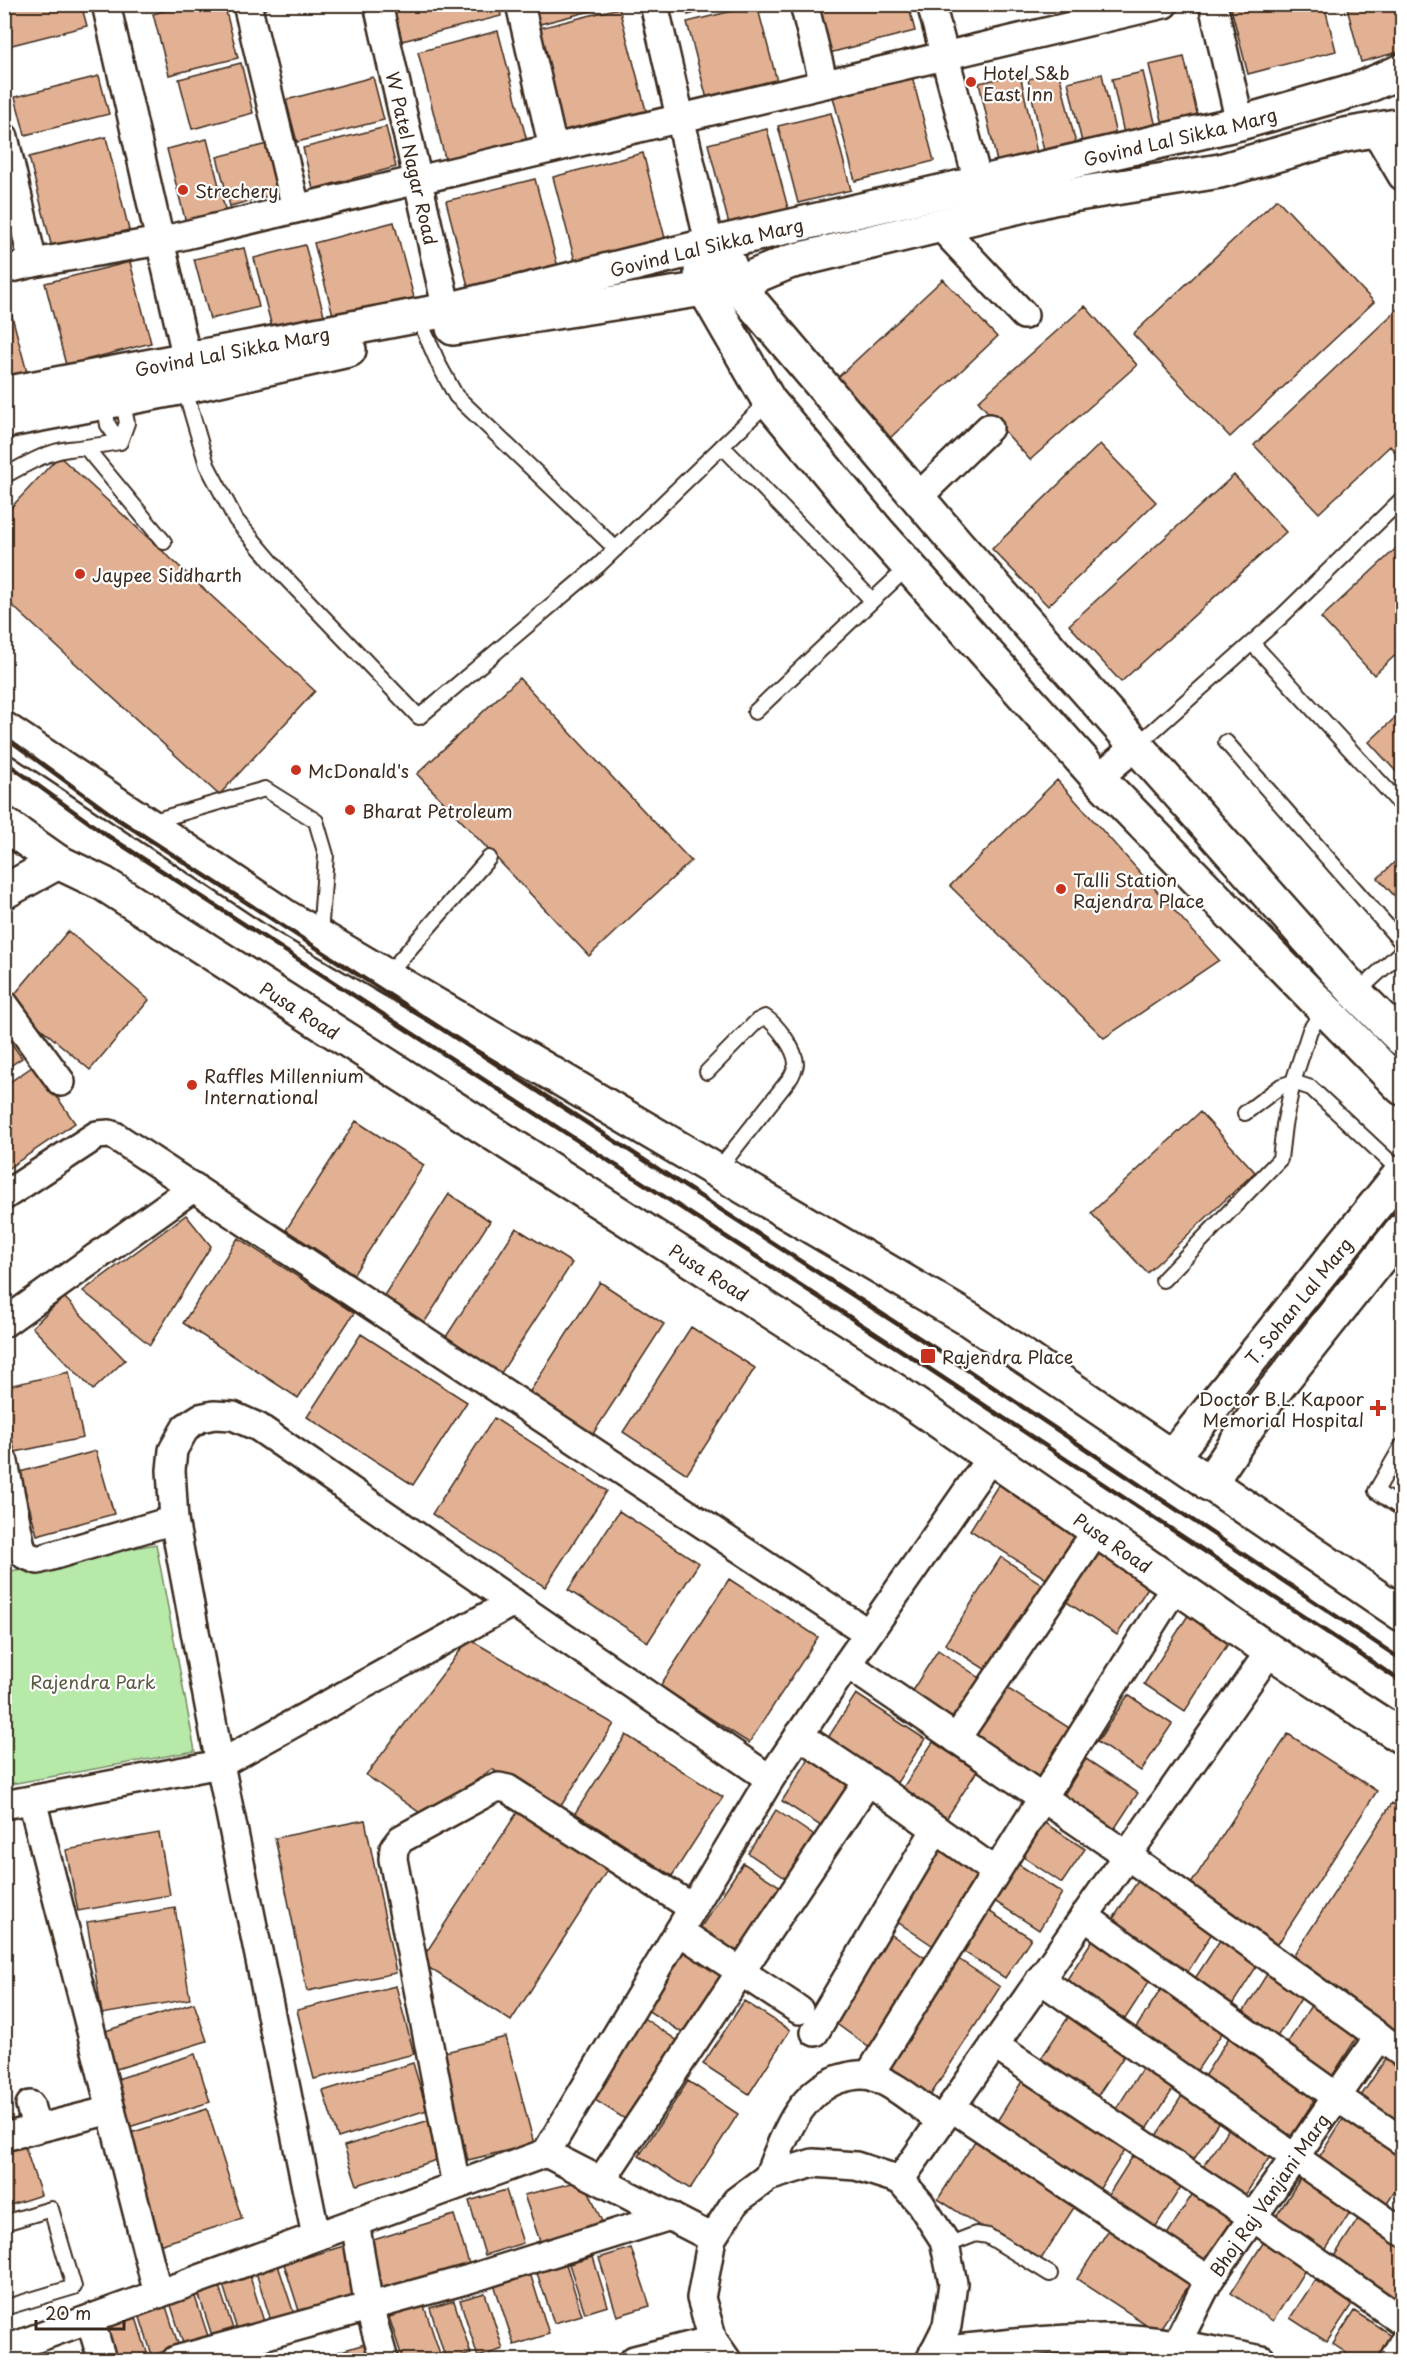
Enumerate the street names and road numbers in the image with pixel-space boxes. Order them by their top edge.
street label: W Patel Nagar Road [380,69,445,247]
street label: Govind Lal Sikka Marg [1080,100,1280,172]
street label: Govind Lal Sikka Marg [607,210,806,283]
street label: Govind Lal Sikka Marg [132,319,332,382]
street label: Pusa Road [255,974,345,1045]
street label: T. Sohan Lal Marg [1238,1231,1358,1371]
street label: Pusa Road [664,1236,754,1307]
street label: Pusa Road [1069,1505,1158,1579]
street label: Bhoj Raj Vanjani Marg [1202,2107,1335,2282]

